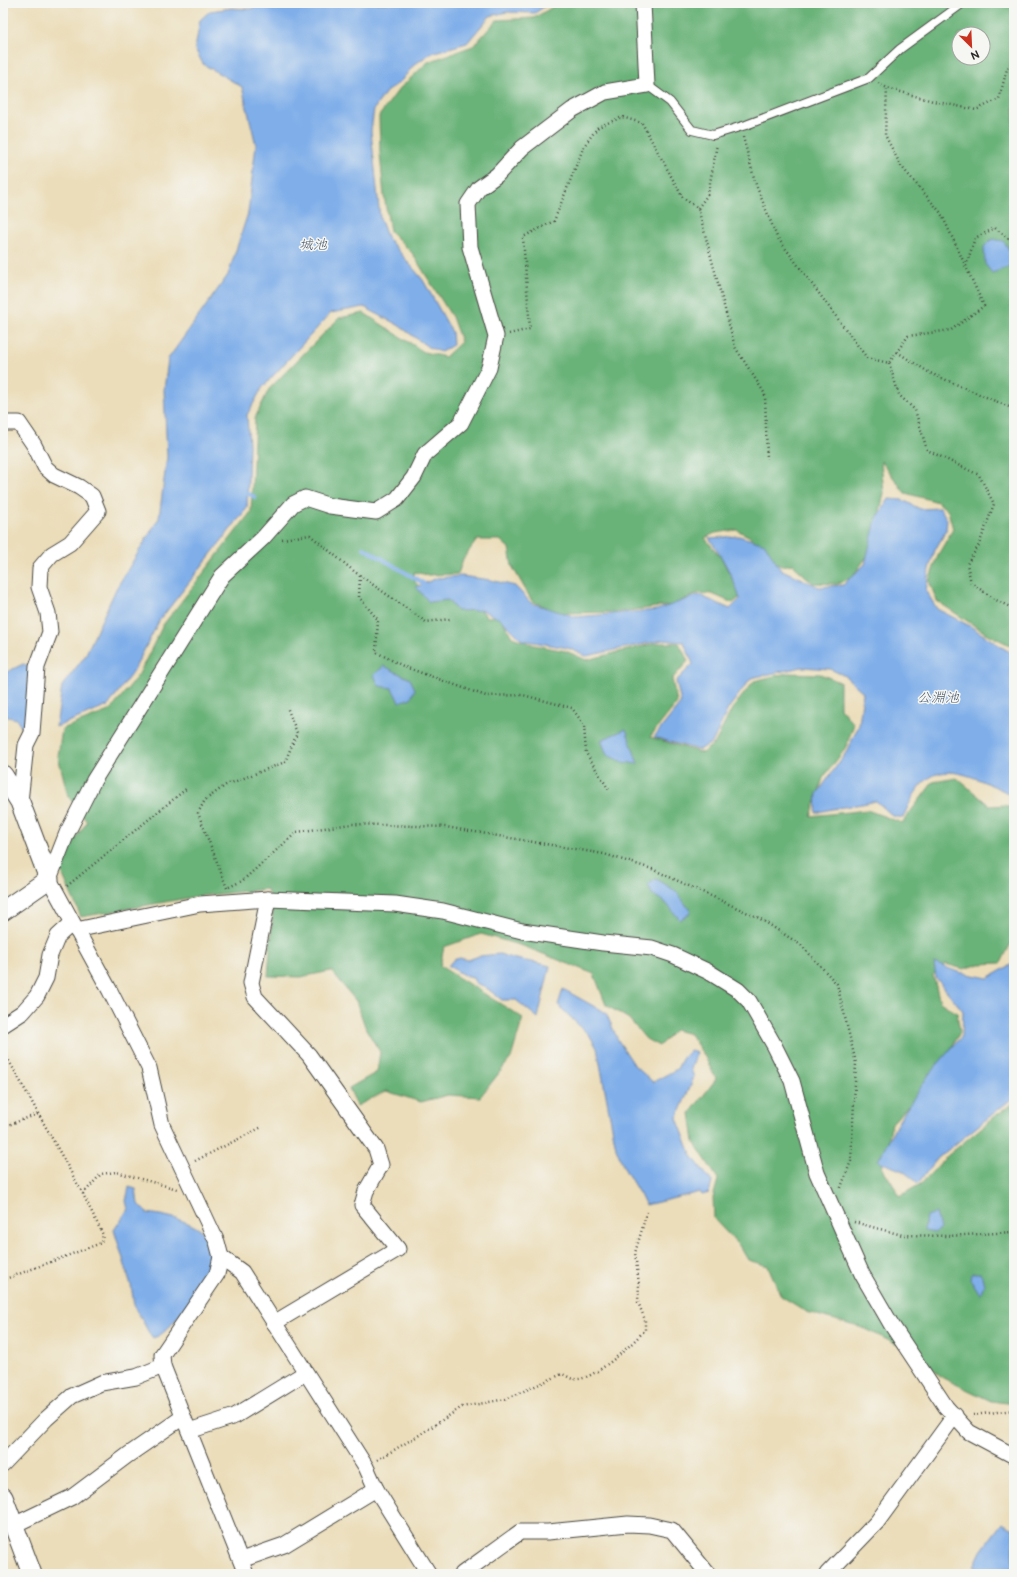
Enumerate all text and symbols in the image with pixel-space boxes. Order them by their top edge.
north arrow [951,26,991,66]
text: N [968,47,981,62]
water label: 城池 [299,236,328,253]
water label: 公淵池 [917,689,960,706]

